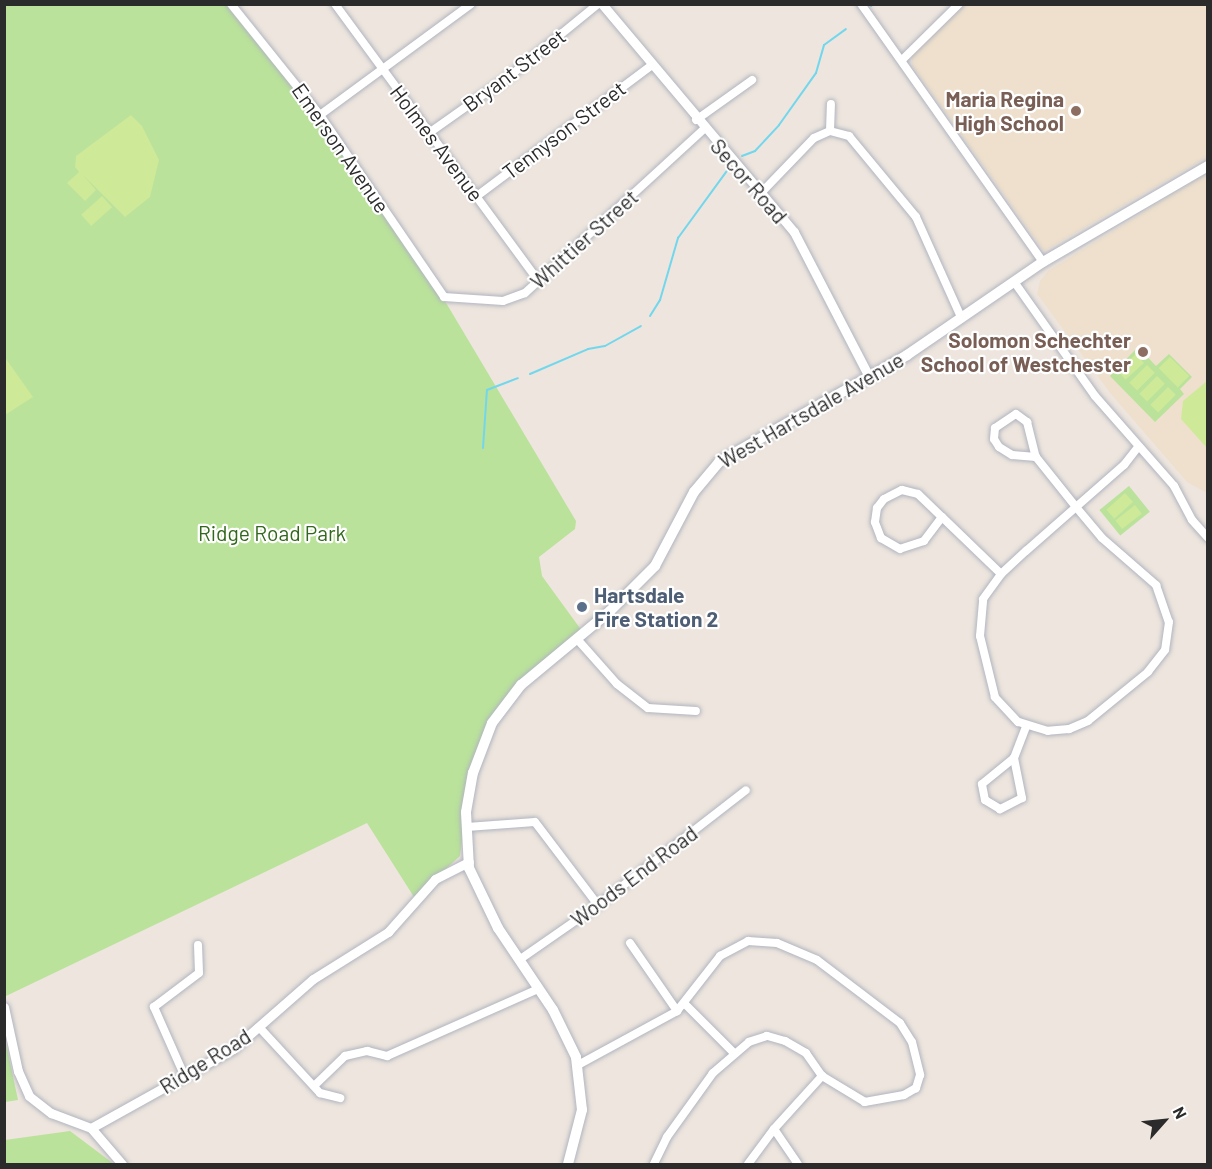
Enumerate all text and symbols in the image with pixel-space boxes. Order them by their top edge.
street label: Bryant Street [458,23,570,117]
street label: Tennyson Street [497,76,631,184]
street label: Emerson Avenue [287,78,395,218]
street label: Holmes Avenue [385,80,489,206]
place label: Maria Regina High School [945,86,1064,136]
marker: Maria Regina High School [1069,104,1083,118]
street label: Secor Road [705,133,793,229]
street label: Whittier Street [525,184,643,294]
place label: Solomon Schechter School of Westchester [921,327,1131,377]
marker: Solomon Schechter School of Westchester [1136,345,1150,359]
street label: West Hartsdale Avenue [714,347,908,473]
park label: Ridge Road Park [198,520,346,546]
place label: Hartsdale Fire Station 2 [594,582,718,632]
marker: Hartsdale Fire Station 2 [575,600,589,614]
street label: Woods End Road [566,820,702,932]
street label: Ridge Road [155,1023,255,1099]
north arrow [1134,1091,1194,1151]
text: N [1170,1104,1191,1122]

